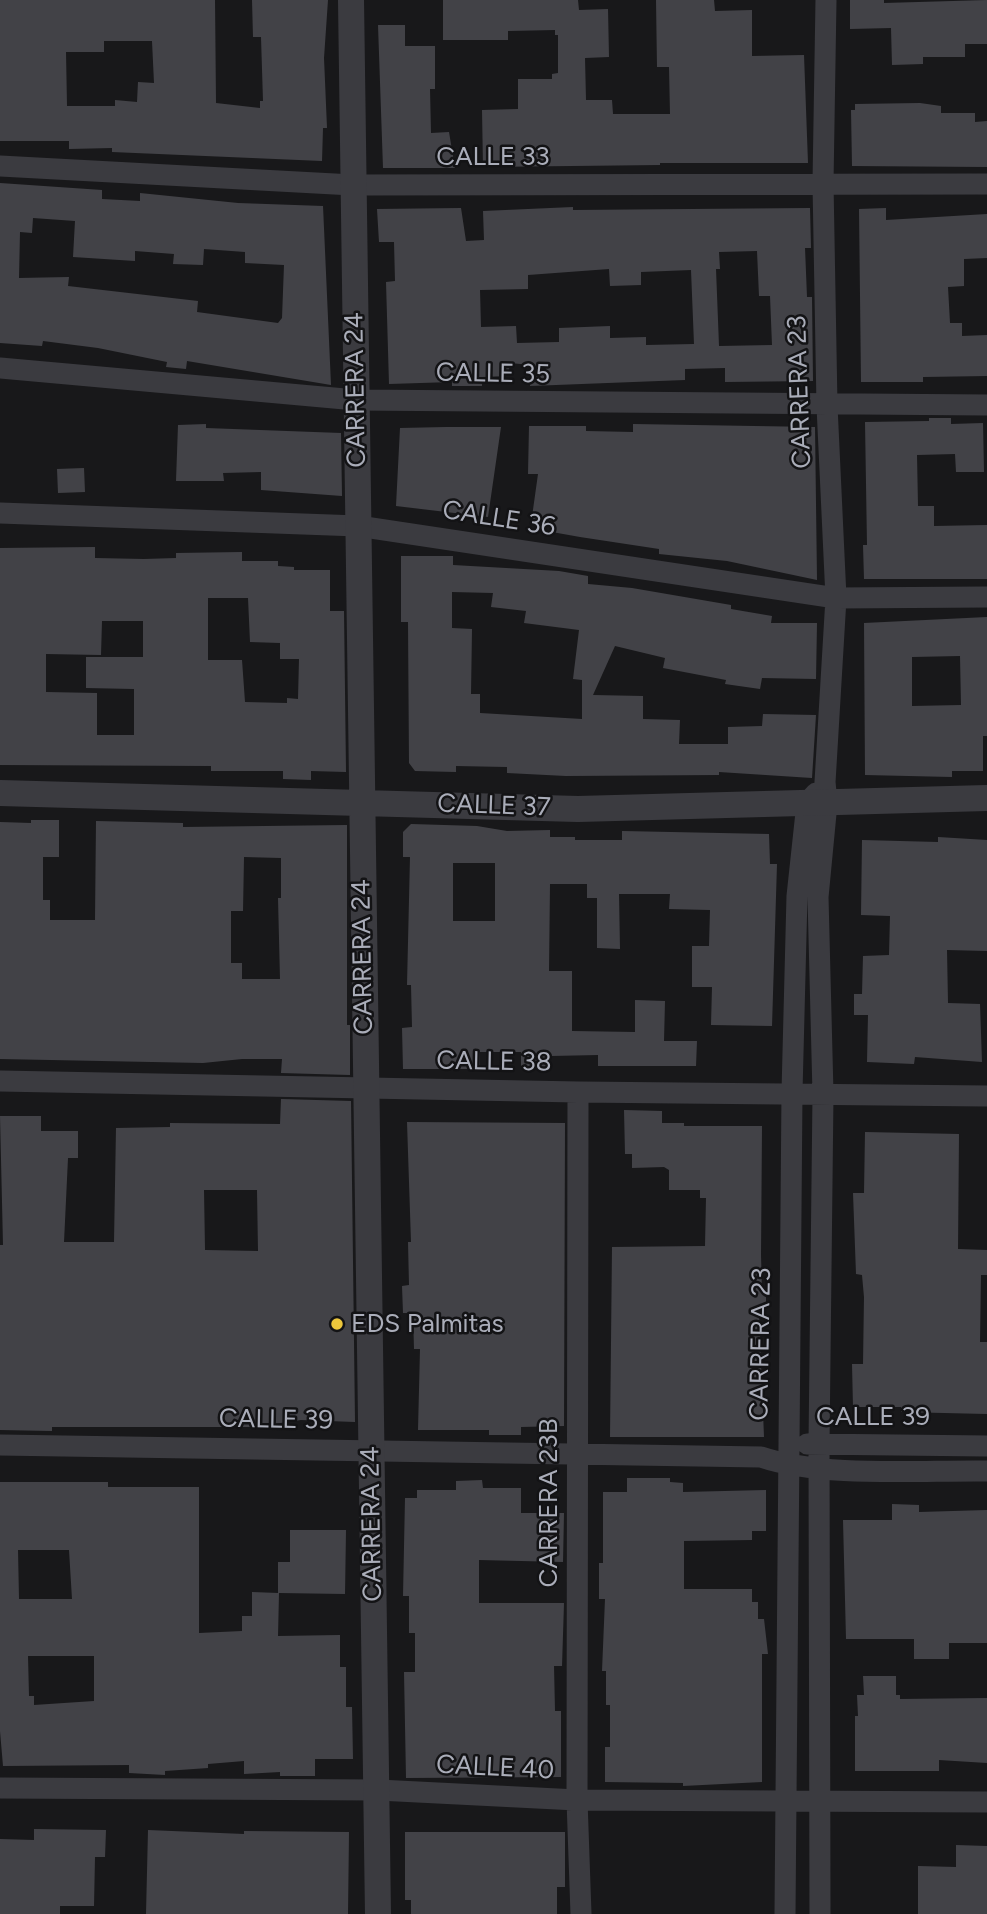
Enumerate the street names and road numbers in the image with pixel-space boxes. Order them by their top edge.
street label: CALLE 33 [436,141,550,173]
street label: CARRERA 24 [339,312,373,468]
street label: CARRERA 23 [782,315,818,469]
street label: CALLE 35 [436,357,550,391]
street label: CALLE 36 [440,495,558,543]
street label: CALLE 37 [437,788,551,824]
street label: CARRERA 24 [346,879,380,1035]
street label: CALLE 38 [436,1045,552,1079]
street label: CARRERA 23 [744,1267,778,1421]
street label: CALLE 39 [816,1401,930,1433]
street label: CALLE 39 [219,1403,333,1437]
street label: CARRERA 23B [533,1418,565,1588]
street label: CARRERA 24 [355,1446,389,1602]
street label: CALLE 40 [435,1749,555,1787]

